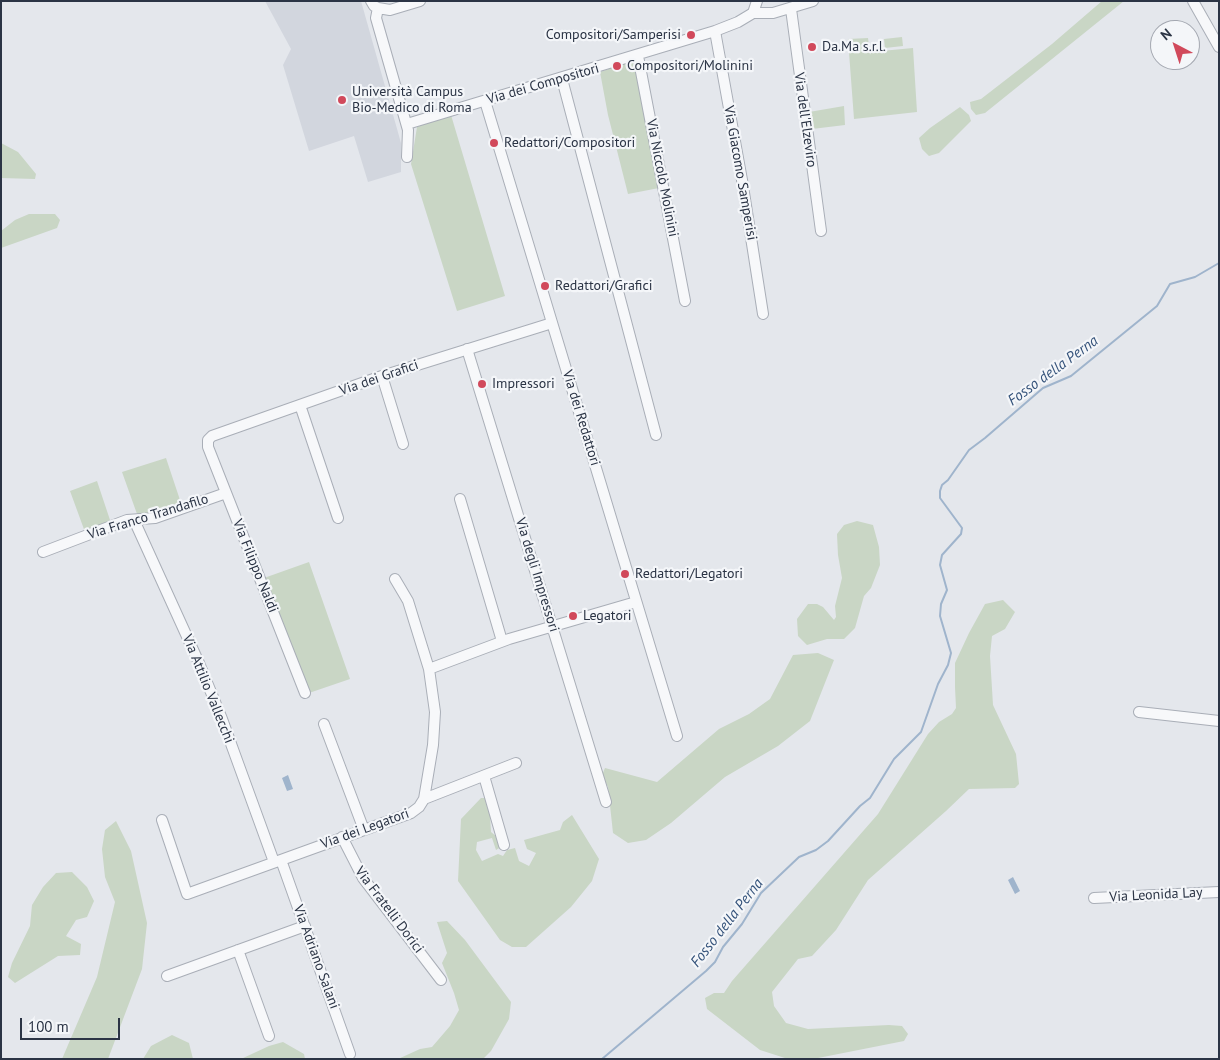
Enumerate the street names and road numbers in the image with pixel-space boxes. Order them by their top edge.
street label: Via dei Compositori [485,60,601,108]
street label: Via dell'Elzeviro [790,72,820,168]
street label: Via Giacomo Samperisi [720,104,760,242]
street label: Via Niccolò Molinini [642,118,682,238]
street label: Via dei Grafici [337,357,421,399]
street label: Via dei Redattori [558,368,604,468]
street label: Via Franco Trandafilo [86,491,210,543]
street label: Via degli Impressori [512,516,562,634]
street label: Via Filippo Naldi [229,517,281,615]
street label: Via Attilio Vallecchi [179,632,237,746]
street label: Via dei Legatori [318,805,412,853]
street label: Via Fratelli Dorici [351,863,427,957]
street label: Via Leonida Lay [1109,884,1203,906]
street label: Via Adriano Salani [289,903,343,1011]

